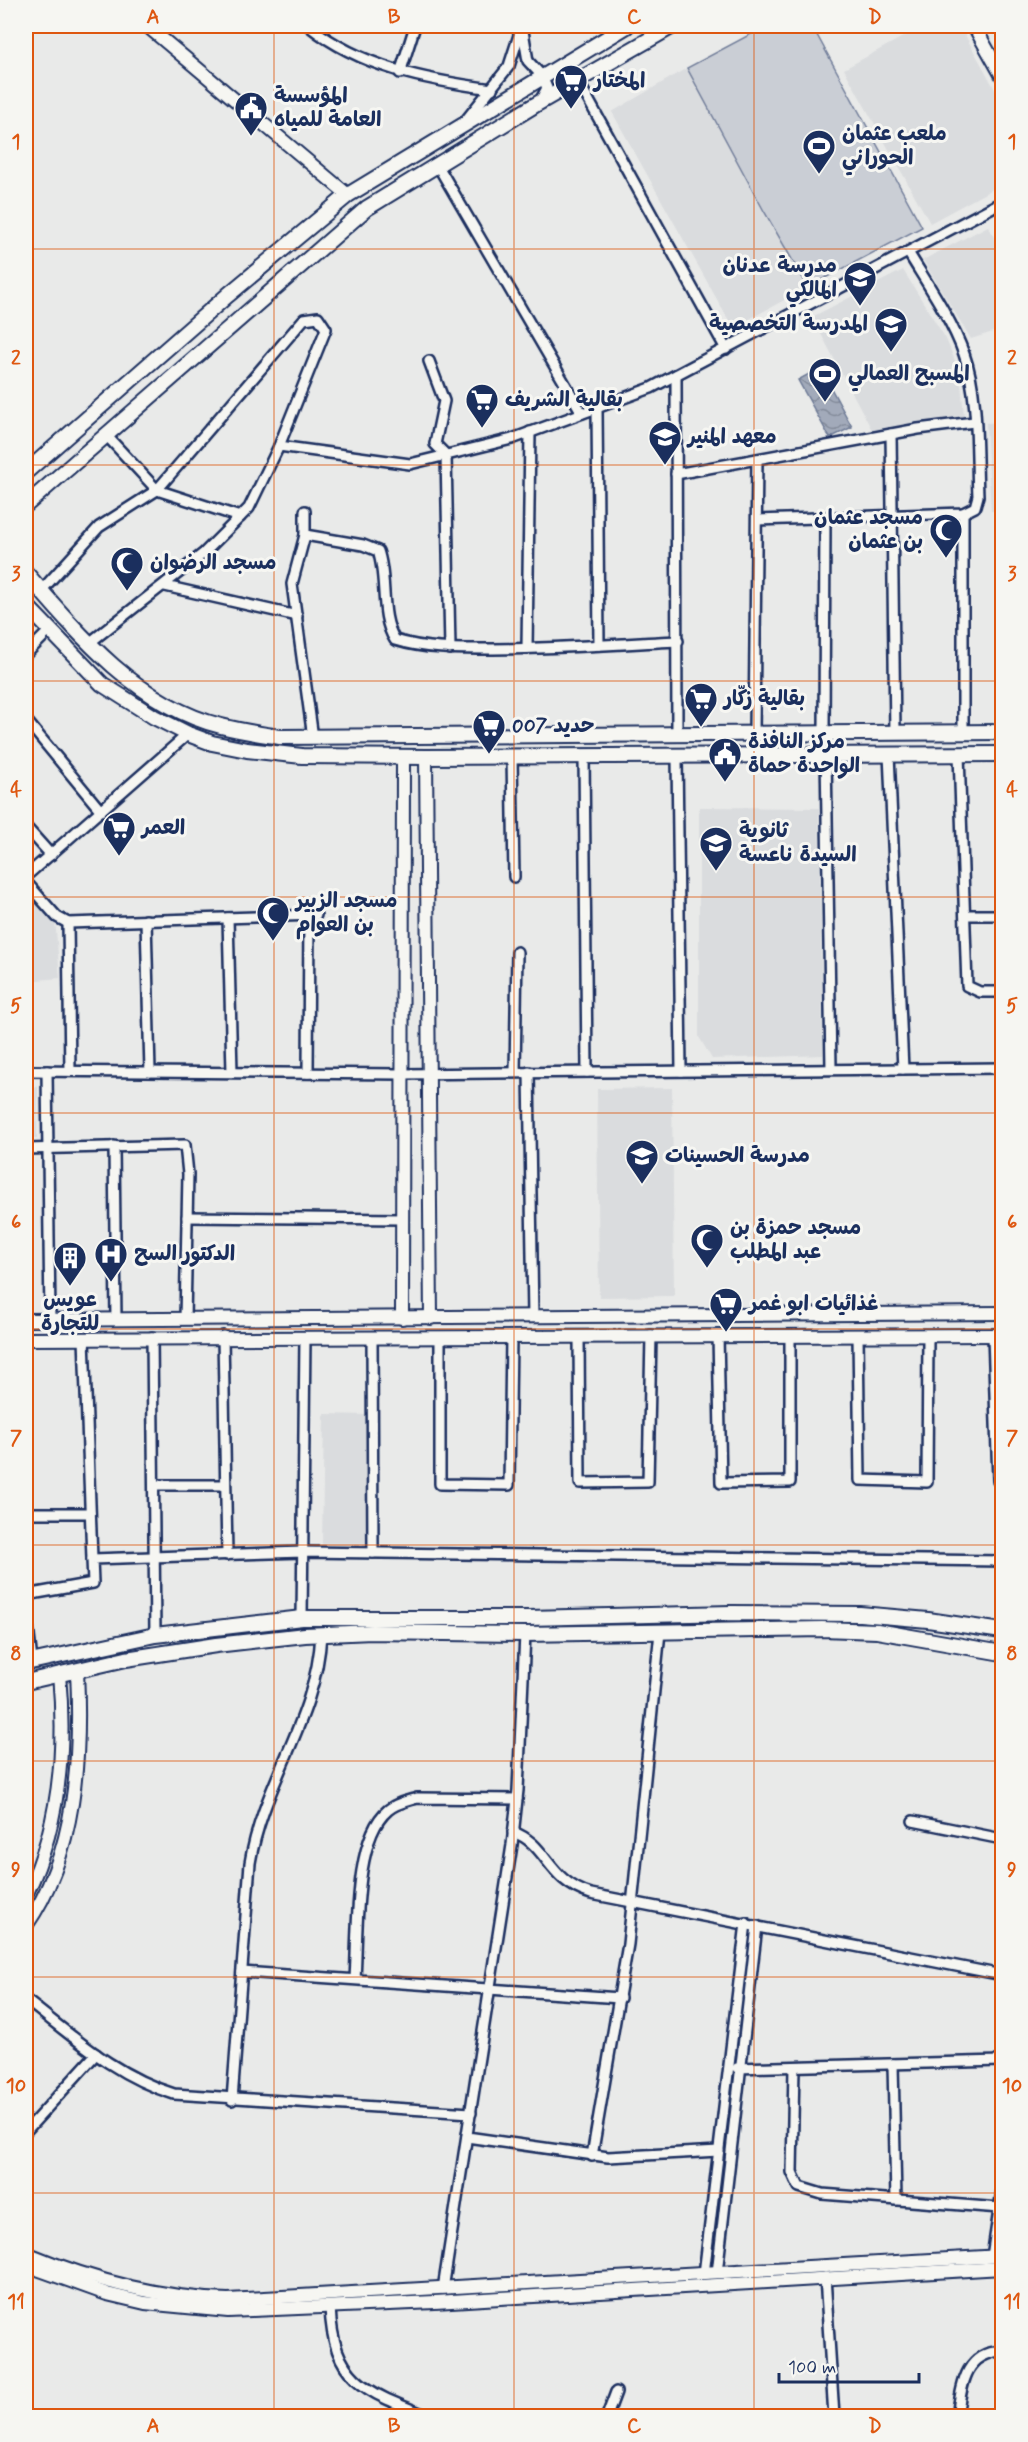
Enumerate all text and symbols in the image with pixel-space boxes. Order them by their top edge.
text: A [146,4,160,31]
text: B [388,4,401,31]
text: C [627,4,642,31]
text: D [868,4,882,31]
supermarket icon: المختار [553,63,589,110]
place label: المختار [592,67,645,95]
place label: المؤسسة العامة للمياه [274,82,381,134]
public building icon: المؤسسة العامة للمياه [233,90,269,137]
place label: ملعب عثمان الحوراني [842,120,947,176]
sports icon: ملعب عثمان الحوراني [801,128,837,175]
text: 1 [12,129,20,156]
text: 1 [1008,129,1016,156]
place label: مدرسة عدنان المالكي [722,252,837,308]
school or university icon: مدرسة عدنان المالكي [842,260,878,307]
school or university icon: المدرسة التخصصية [873,306,909,353]
place label: المدرسة التخصصية [709,310,868,338]
text: 2 [11,345,21,372]
text: 2 [1007,345,1017,372]
sports icon: المسبح العمالي [807,356,843,403]
place label: المسبح العمالي [848,360,970,392]
supermarket icon: بقالية الشريف [464,382,500,429]
place label: بقالية الشريف [505,386,623,414]
school or university icon: معهد المنير [647,419,683,466]
place label: معهد المنير [686,423,777,451]
place label: مسجد عثمان بن عثمان [814,504,923,556]
mosque icon: مسجد عثمان بن عثمان [928,512,964,559]
mosque icon: مسجد الرضوان [109,545,145,592]
place label: مسجد الرضوان [150,549,277,577]
text: 3 [11,561,21,588]
text: 3 [1007,561,1017,588]
supermarket icon: بقالية زكّار [683,681,719,728]
place label: بقالية زكّار [722,685,805,713]
supermarket icon: حديد 007 [471,708,507,755]
place label: حديد 007 [512,712,595,740]
place label: مركز النافذة الواحدة حماة [748,728,860,780]
public building icon: مركز النافذة الواحدة حماة [707,736,743,783]
text: 4 [10,777,22,804]
text: 4 [1006,777,1018,804]
supermarket icon: العمر [101,810,137,857]
place label: العمر [140,814,185,842]
place label: ثانوية السيدة ناعسة [739,817,857,869]
school or university icon: ثانوية السيدة ناعسة [698,825,734,872]
place label: مسجد الزبير بن العوام [294,887,397,940]
mosque icon: مسجد الزبير بن العوام [255,895,291,942]
text: 5 [10,993,22,1020]
text: 5 [1006,993,1018,1020]
school or university icon: مدرسة الحسينات [624,1138,660,1185]
place label: مدرسة الحسينات [665,1142,810,1170]
text: 6 [11,1209,21,1236]
text: 6 [1007,1209,1017,1236]
place label: مسجد حمزة بن عبد المطلب [730,1214,861,1266]
mosque icon: مسجد حمزة بن عبد المطلب [689,1222,725,1269]
hospital icon: الدكتور السح [93,1236,129,1283]
building icon: عويس للتجارة [52,1240,88,1287]
place label: الدكتور السح [134,1240,235,1268]
place label: عويس للتجارة [41,1286,99,1338]
supermarket icon: غذائيات ابو غمر [708,1286,744,1333]
place label: غذائيات ابو غمر [747,1290,878,1318]
text: 7 [10,1425,22,1452]
text: 7 [1006,1425,1018,1452]
text: 8 [10,1641,22,1668]
text: 8 [1006,1641,1018,1668]
text: 9 [11,1857,21,1884]
text: 9 [1007,1857,1017,1884]
text: 10 [6,2073,26,2100]
text: 10 [1002,2073,1022,2100]
text: 11 [7,2289,25,2316]
text: 11 [1003,2289,1021,2316]
scale bar [779,2346,918,2384]
text: 100 m [788,2356,836,2380]
text: A [146,2413,160,2440]
text: B [388,2413,401,2440]
text: C [627,2413,642,2440]
text: D [868,2413,882,2440]

